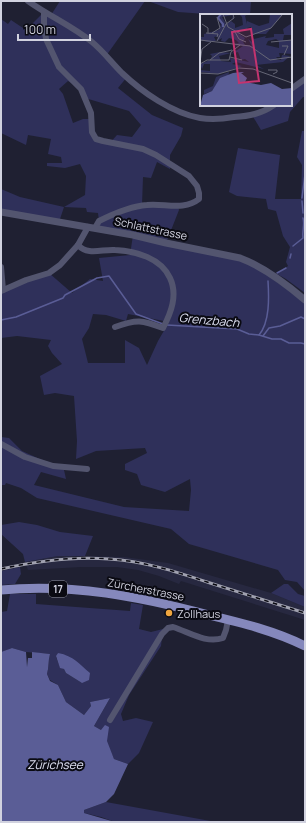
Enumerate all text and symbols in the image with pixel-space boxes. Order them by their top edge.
inset map [200,14,292,106]
scale bar [18,16,90,42]
text: 100 m [24,21,56,38]
street label: Schlattstrasse [113,213,189,243]
water label: Grenzbach [178,309,241,331]
street label: Zürcherstrasse [106,574,186,604]
road number: 17 [49,581,67,597]
place label: Zollhaus [177,606,221,621]
marker: Zollhaus [164,608,174,618]
water label: Zürichsee [27,756,84,773]

